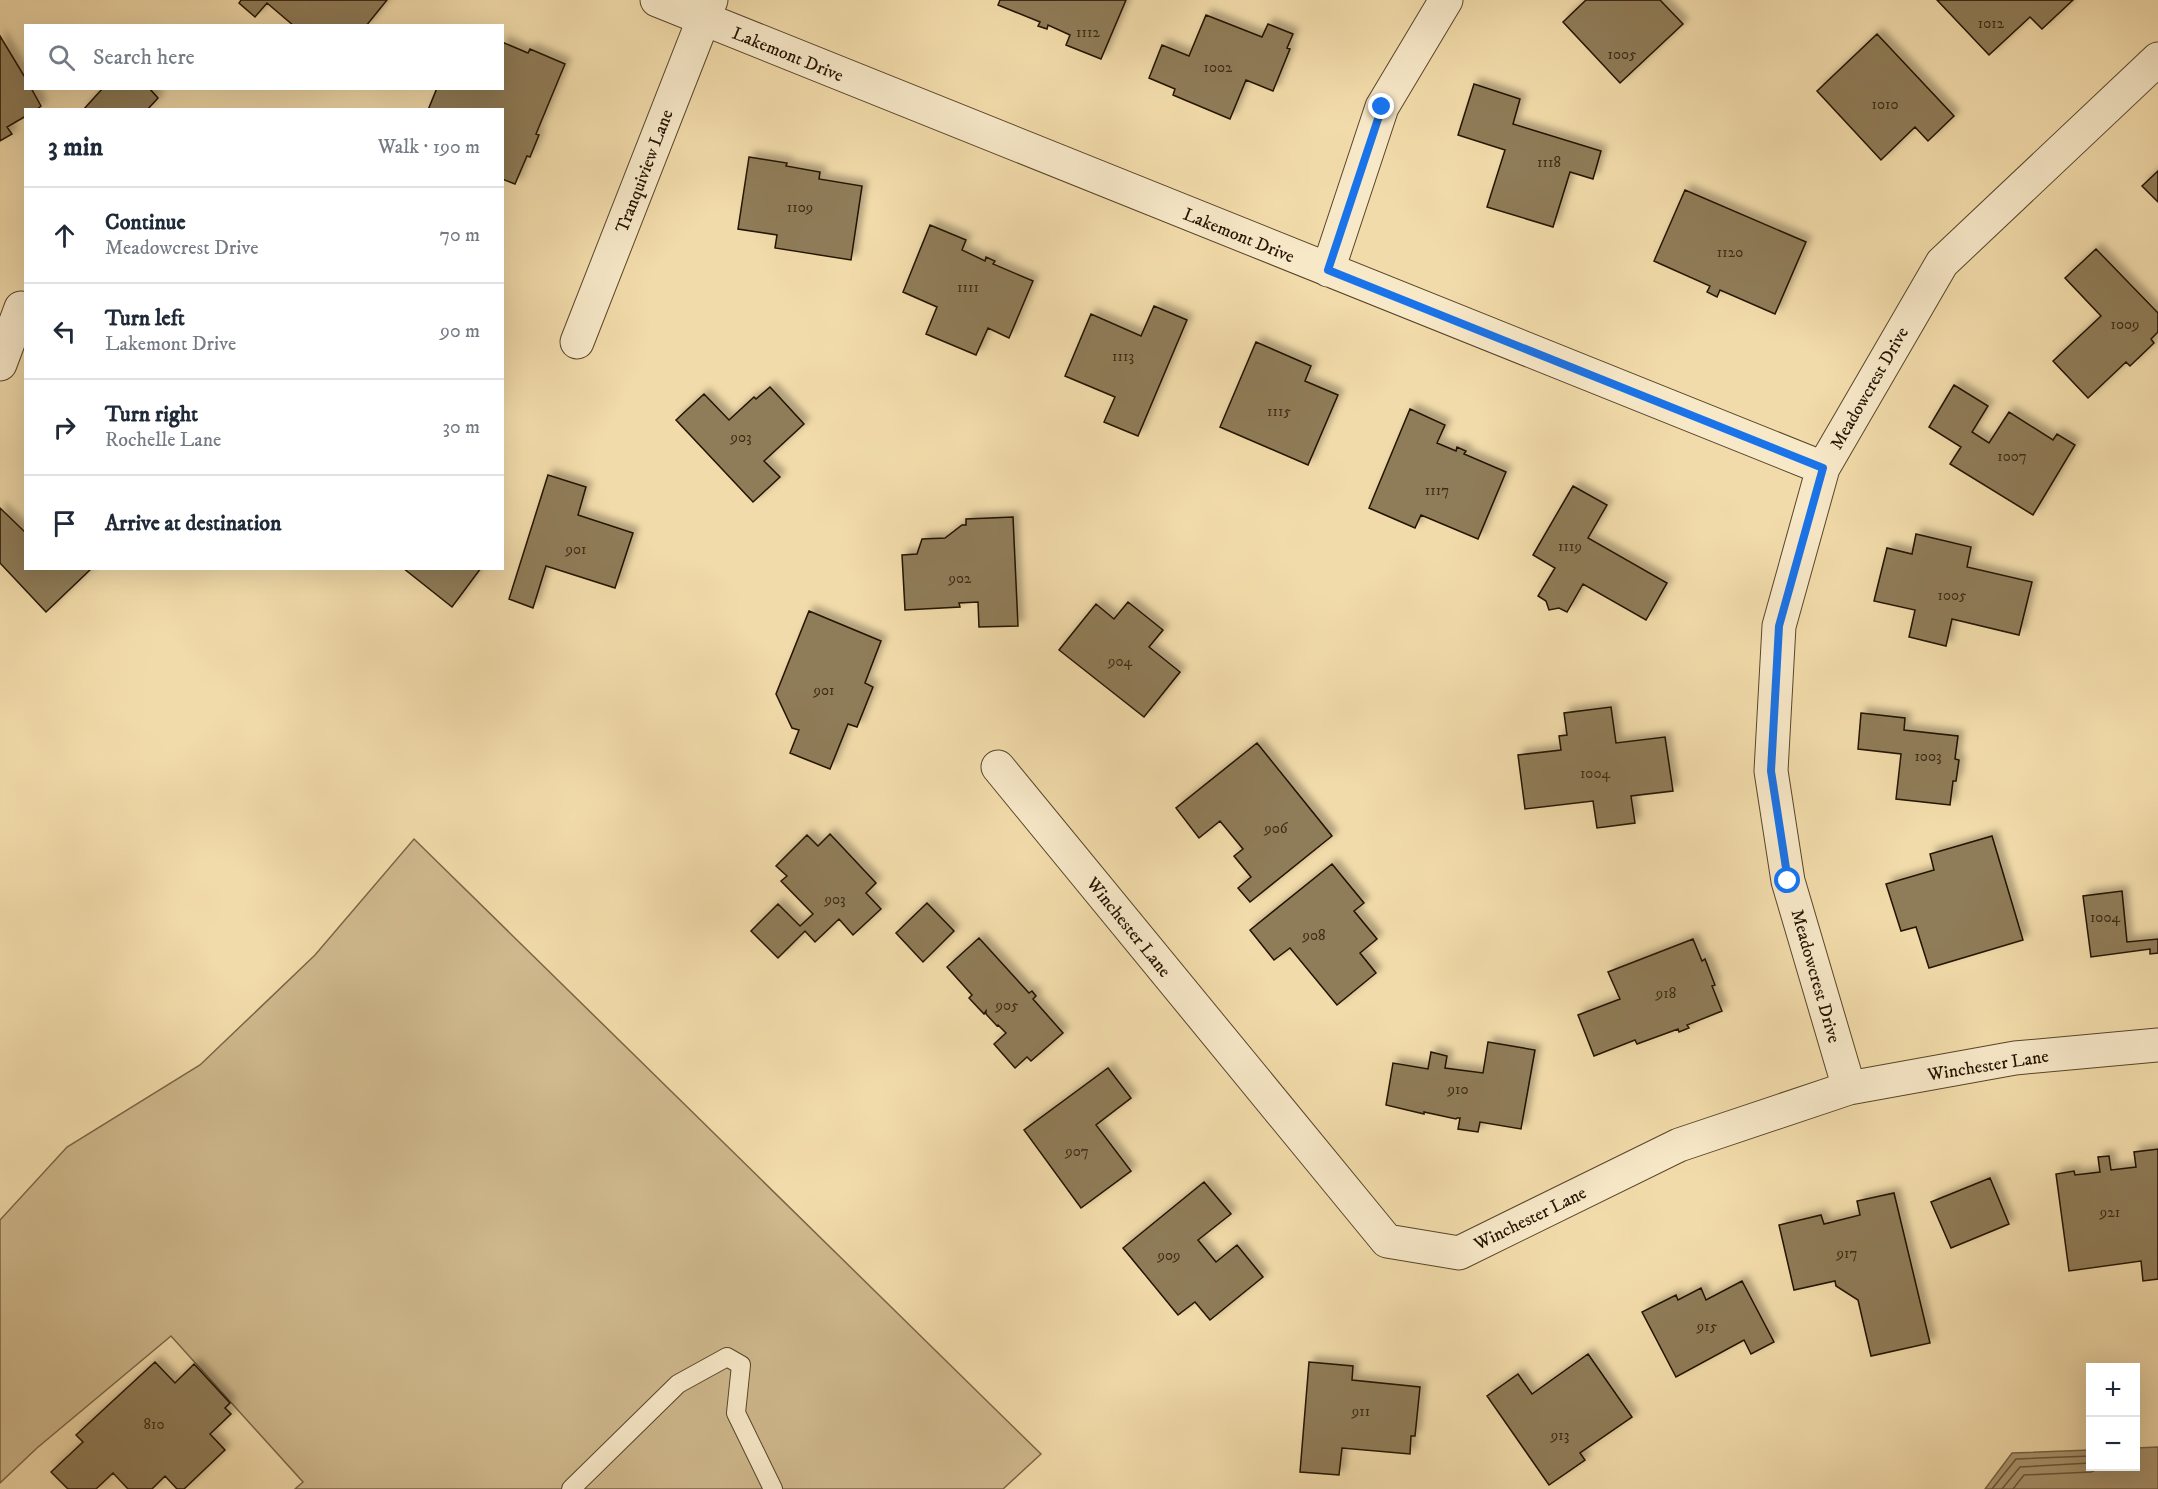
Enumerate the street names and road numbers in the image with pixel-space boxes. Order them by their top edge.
street label: Lakemont Drive [729,23,846,87]
street label: Tranquiview Lane [611,107,679,236]
street label: Lakemont Drive [1180,204,1297,268]
street label: Meadowcrest Drive [1826,323,1914,454]
street label: Winchester Lane [1081,872,1175,982]
street label: Meadowcrest Drive [1785,907,1845,1046]
street label: Winchester Lane [1925,1046,2050,1087]
street label: Winchester Lane [1470,1182,1590,1256]

